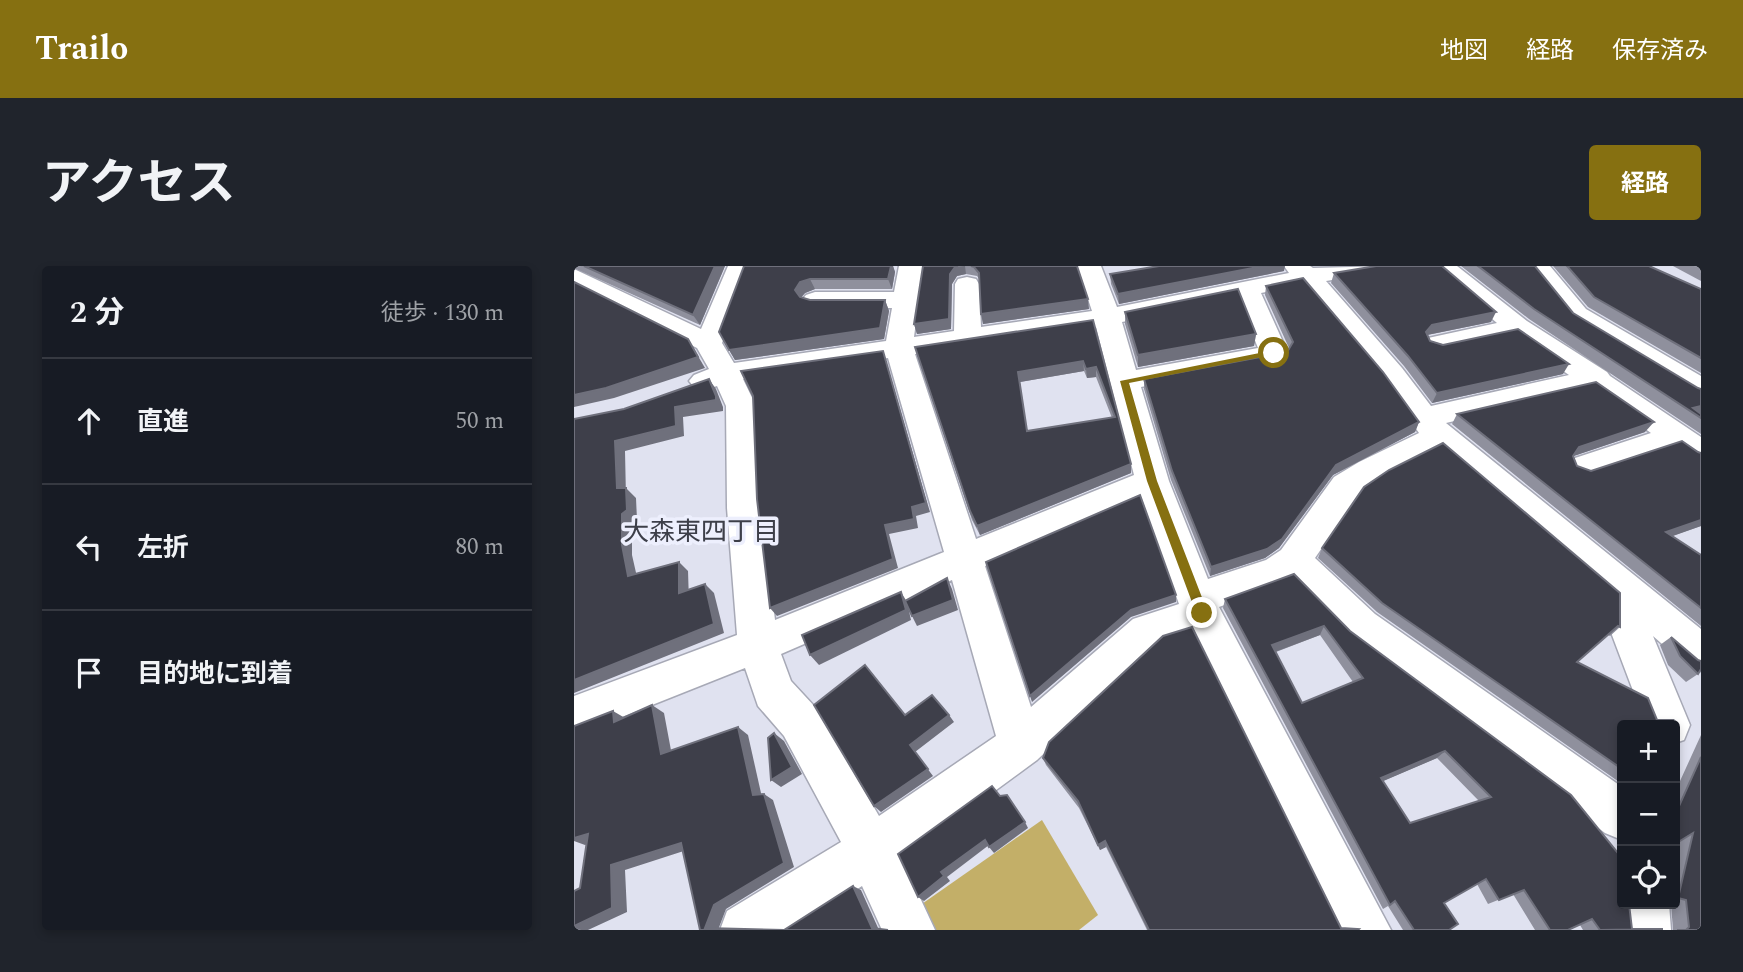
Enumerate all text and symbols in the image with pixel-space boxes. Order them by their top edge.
text: Trailo [35,24,128,74]
text: 地図 [1440,33,1488,69]
text: 経路 [1526,33,1574,69]
text: 保存済み [1612,33,1708,69]
button: 経路 [1589,145,1701,220]
text: アクセス [42,147,236,222]
text: 2 分 [70,290,124,336]
text: 徒歩 · 130 m [381,296,504,331]
route start [1258,337,1289,368]
icon: ahead [70,402,108,440]
text: 直進 [137,402,189,442]
text: 50 m [455,404,504,439]
district label: 大森東四丁目 [623,512,779,552]
icon: left [70,528,108,566]
text: 左折 [137,528,189,568]
text: 80 m [455,530,504,565]
route end [1186,597,1217,628]
icon: arrive [70,654,108,692]
text: 目的地に到着 [137,654,293,694]
map controls [1617,720,1680,909]
button: + [1617,720,1680,783]
button: − [1617,783,1680,846]
button: locate [1617,846,1680,909]

